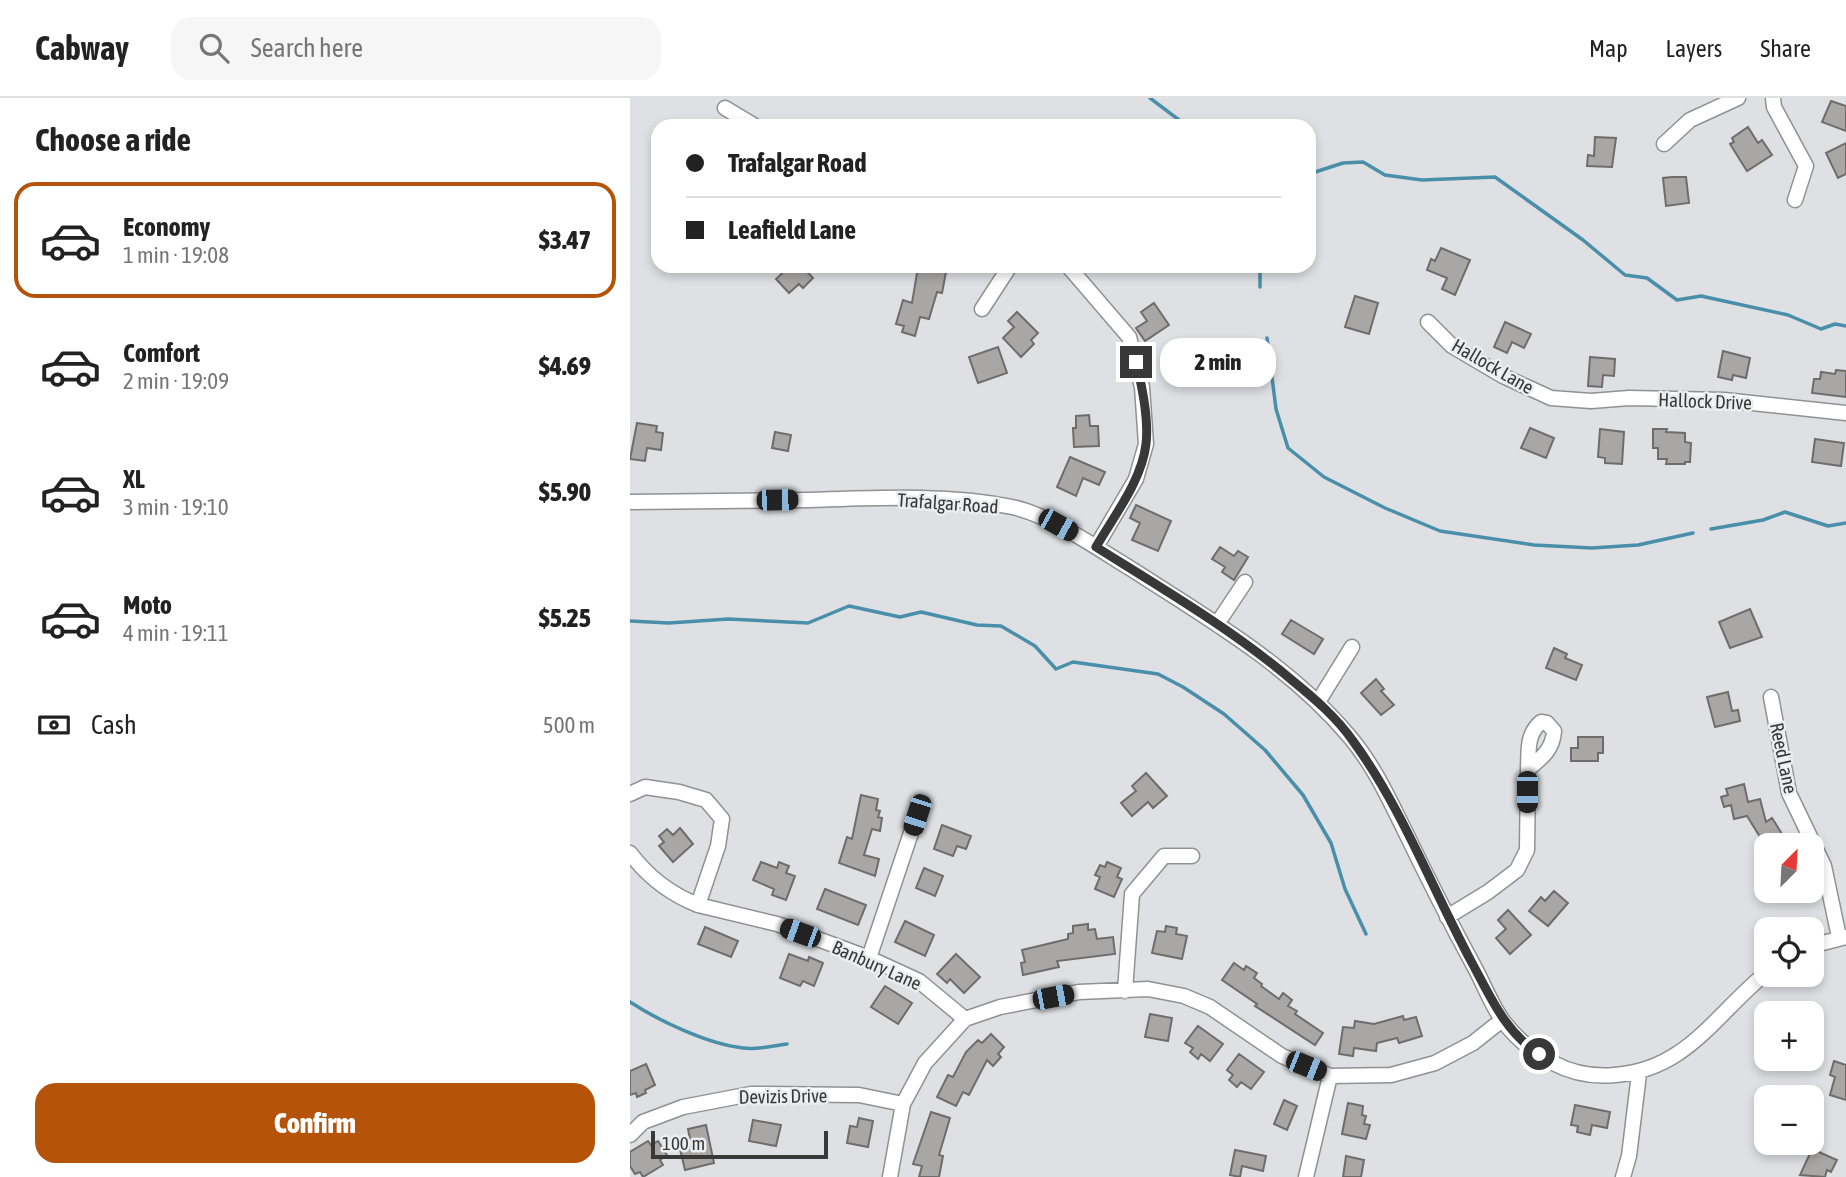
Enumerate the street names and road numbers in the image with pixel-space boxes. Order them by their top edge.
street label: Hallock Lane [1448,334,1538,398]
street label: Hallock Drive [1658,388,1752,414]
street label: Trafalgar Road [897,488,999,518]
street label: Reed Lane [1766,720,1802,796]
street label: Banbury Lane [829,936,925,994]
street label: Devizis Drive [738,1084,828,1108]

